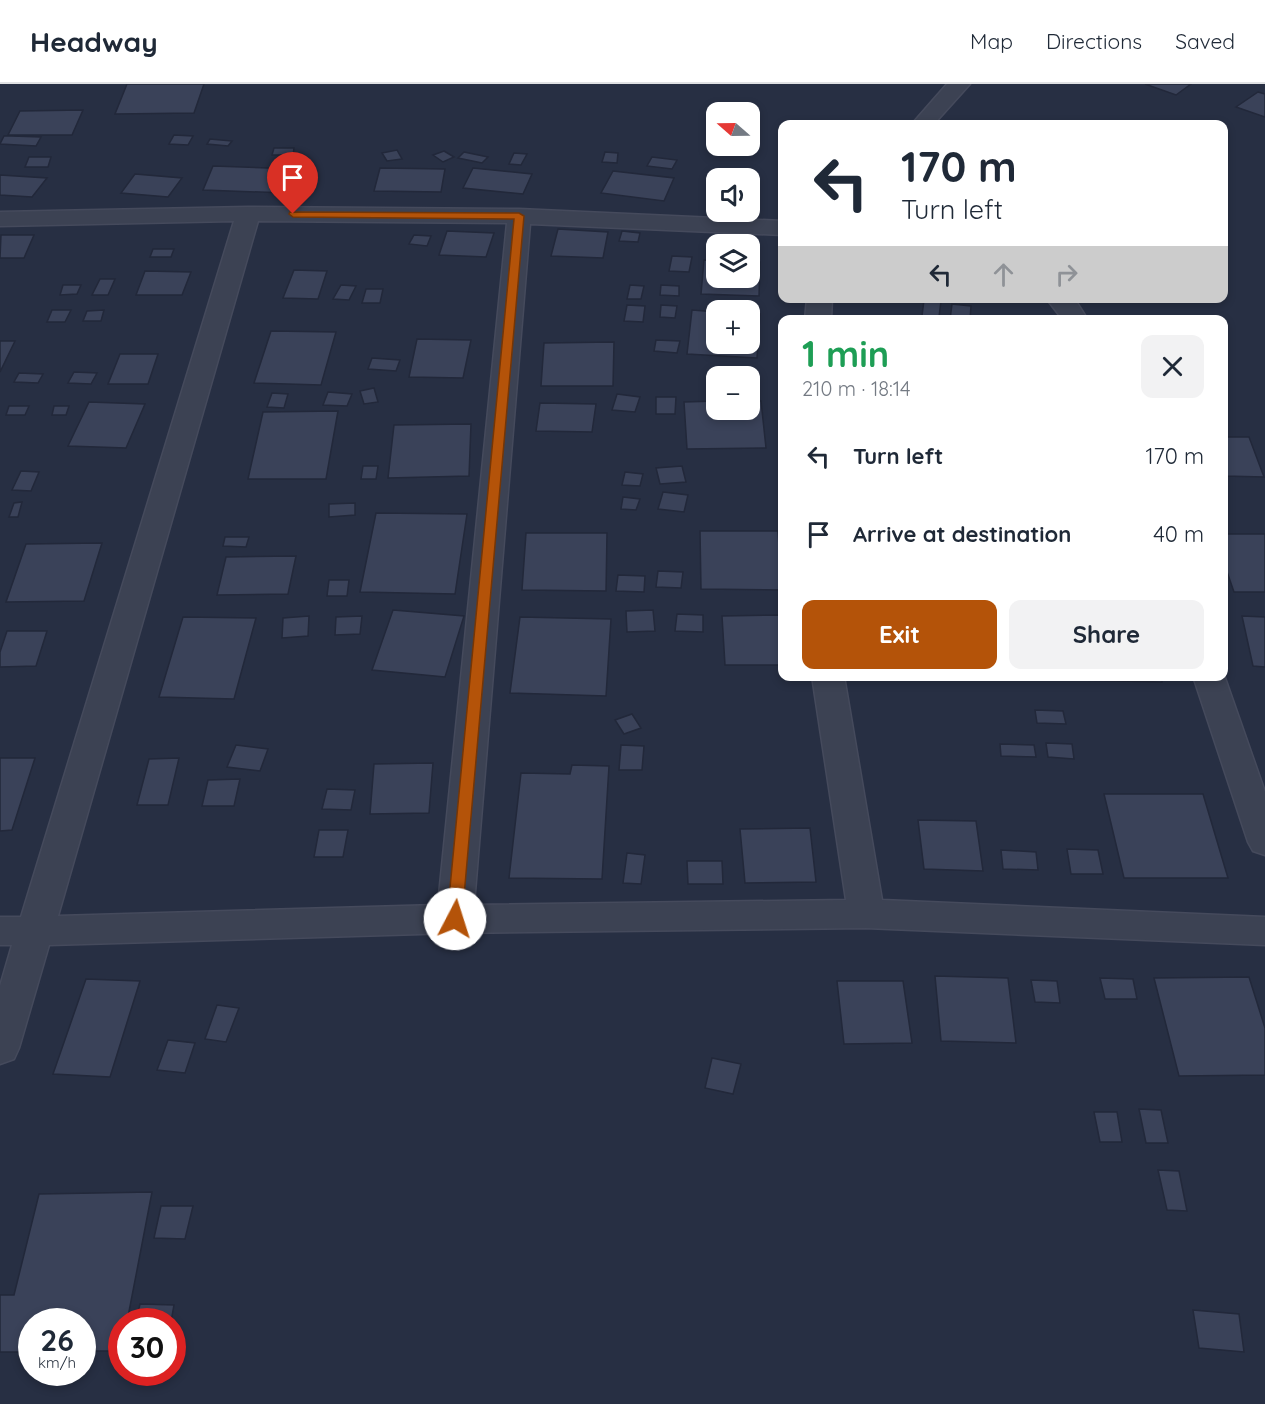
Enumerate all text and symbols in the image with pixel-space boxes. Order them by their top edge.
text: Headway [30,24,158,59]
text: Map [970,28,1013,54]
text: Directions [1046,28,1142,54]
text: Saved [1175,28,1235,54]
north arrow [706,102,760,156]
map controls [706,102,760,420]
text: 170 m [901,140,1017,193]
icon: left [802,144,880,222]
pin [267,152,318,214]
icon: arrive [276,161,309,194]
button: sound [706,168,760,222]
text: Turn left [901,192,1003,226]
button: layers [706,234,760,288]
icon: left [924,258,957,291]
icon: ahead [987,258,1020,291]
icon: right [1050,258,1083,291]
button: + [706,300,760,354]
text: 1 min [802,331,889,376]
button: close [1141,335,1204,398]
button: − [706,366,760,420]
text: 210 m · 18:14 [802,376,910,401]
icon: left [802,440,835,473]
text: Turn left [853,442,943,470]
text: 170 m [1145,442,1204,470]
icon: arrive [802,518,835,551]
text: Arrive at destination [853,520,1071,548]
text: 40 m [1153,520,1204,548]
button: Exit [802,600,997,669]
button: Share [1009,600,1204,669]
position arrow [423,887,487,951]
speed limit sign: 30 [108,1308,186,1386]
text: 26 [40,1321,74,1359]
text: km/h [38,1353,76,1372]

